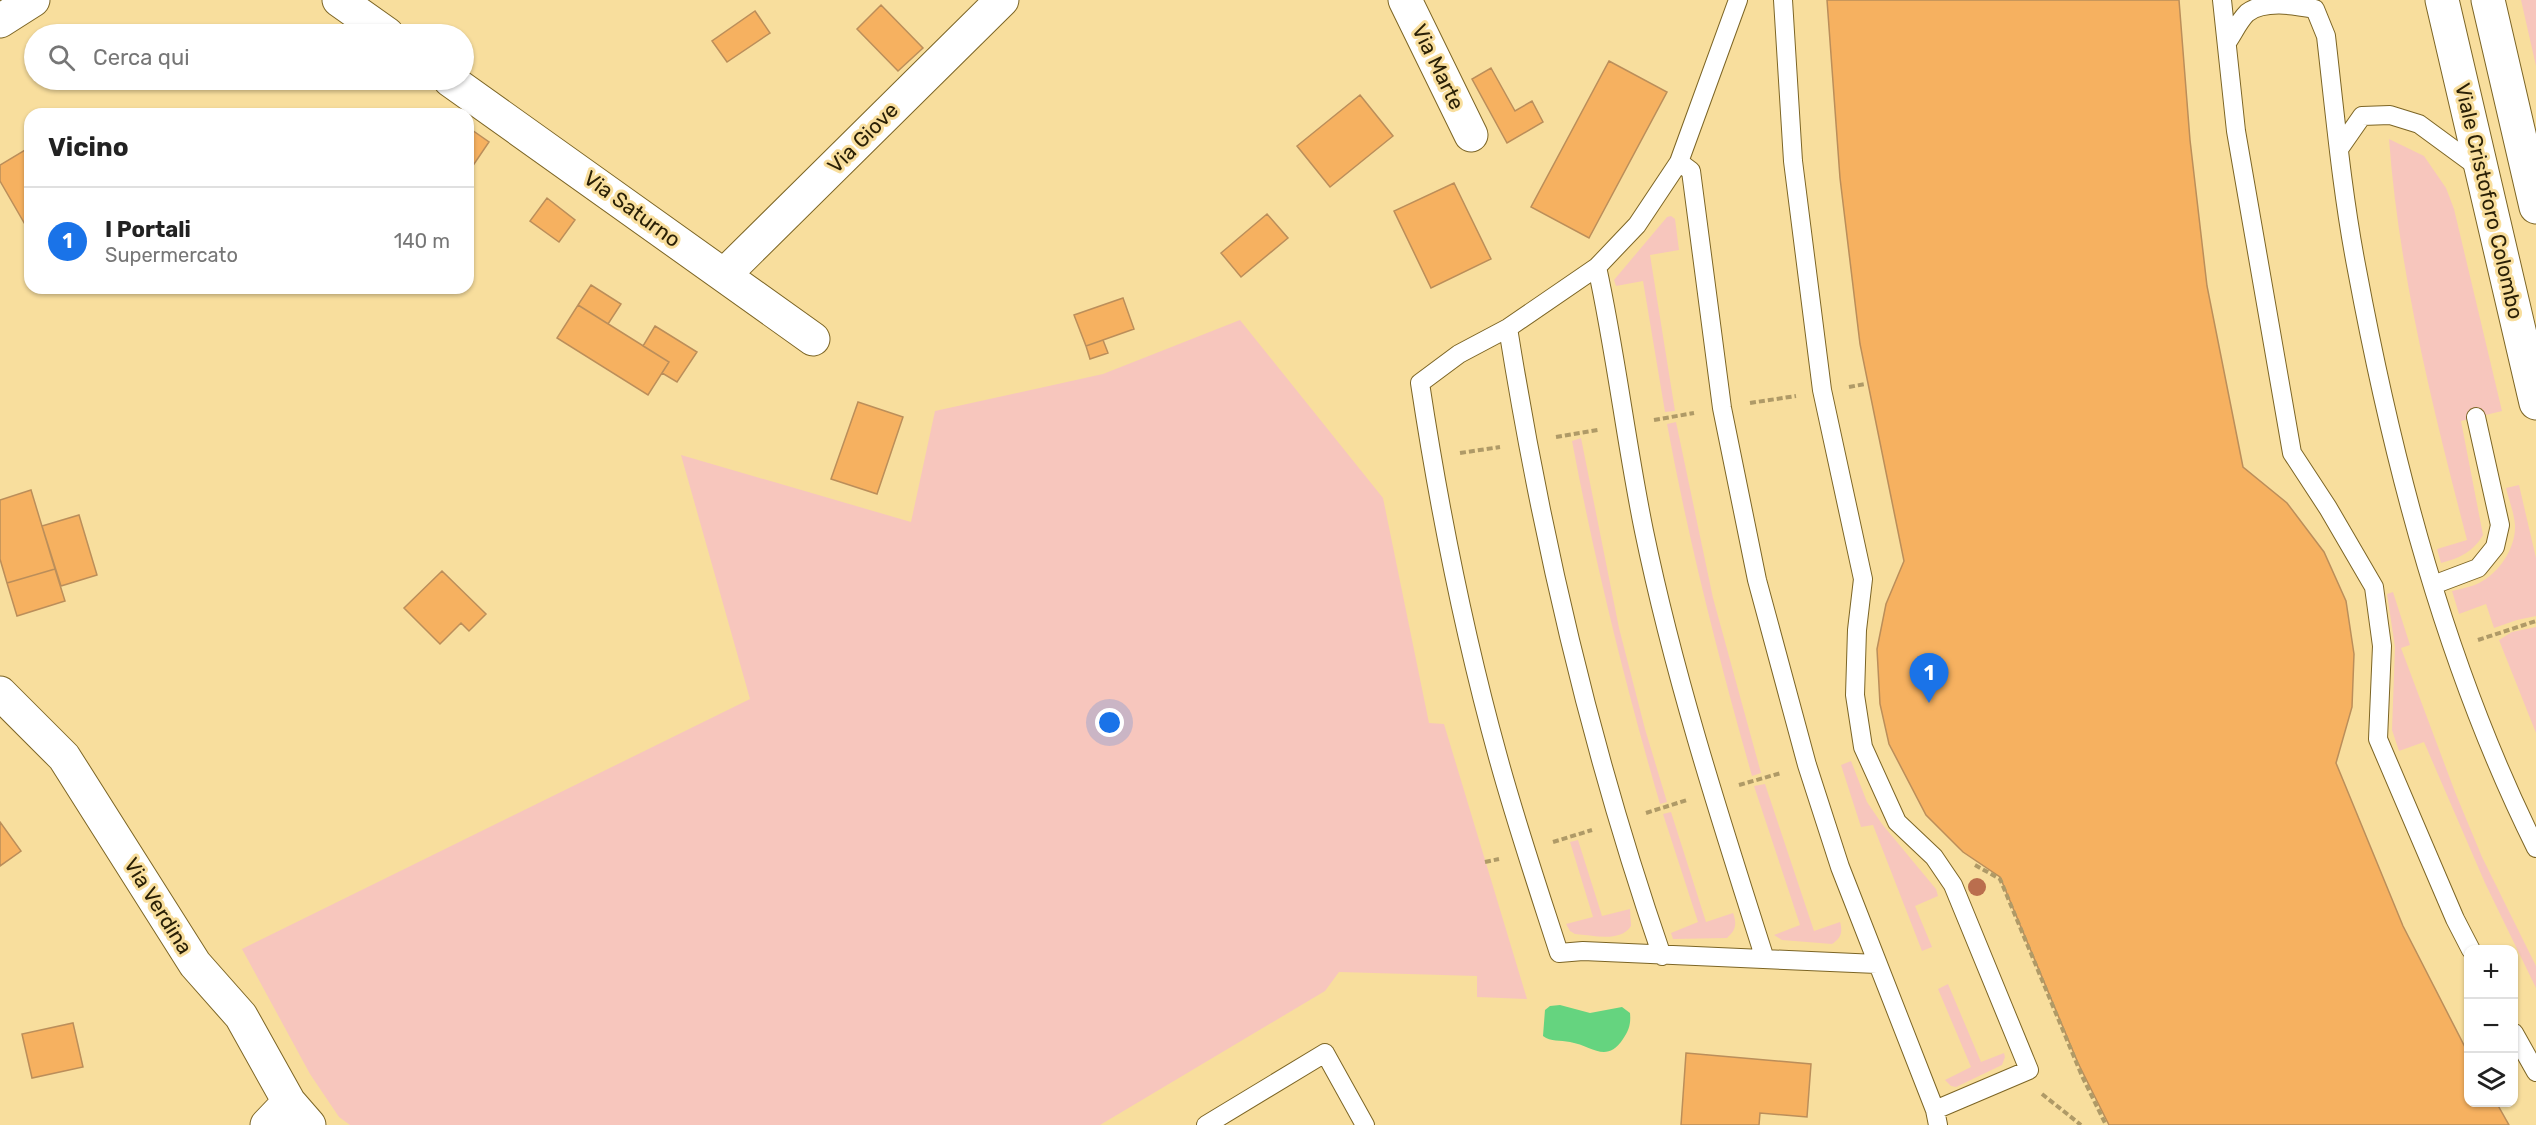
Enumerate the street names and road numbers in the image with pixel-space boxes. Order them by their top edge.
street label: Via Marte [1407,20,1470,113]
street label: Viale Cristoforo Colombo [2450,80,2529,321]
street label: Via Giove [822,97,903,178]
street label: Via Saturno [579,165,686,252]
street label: Via Verdina [119,853,198,959]

